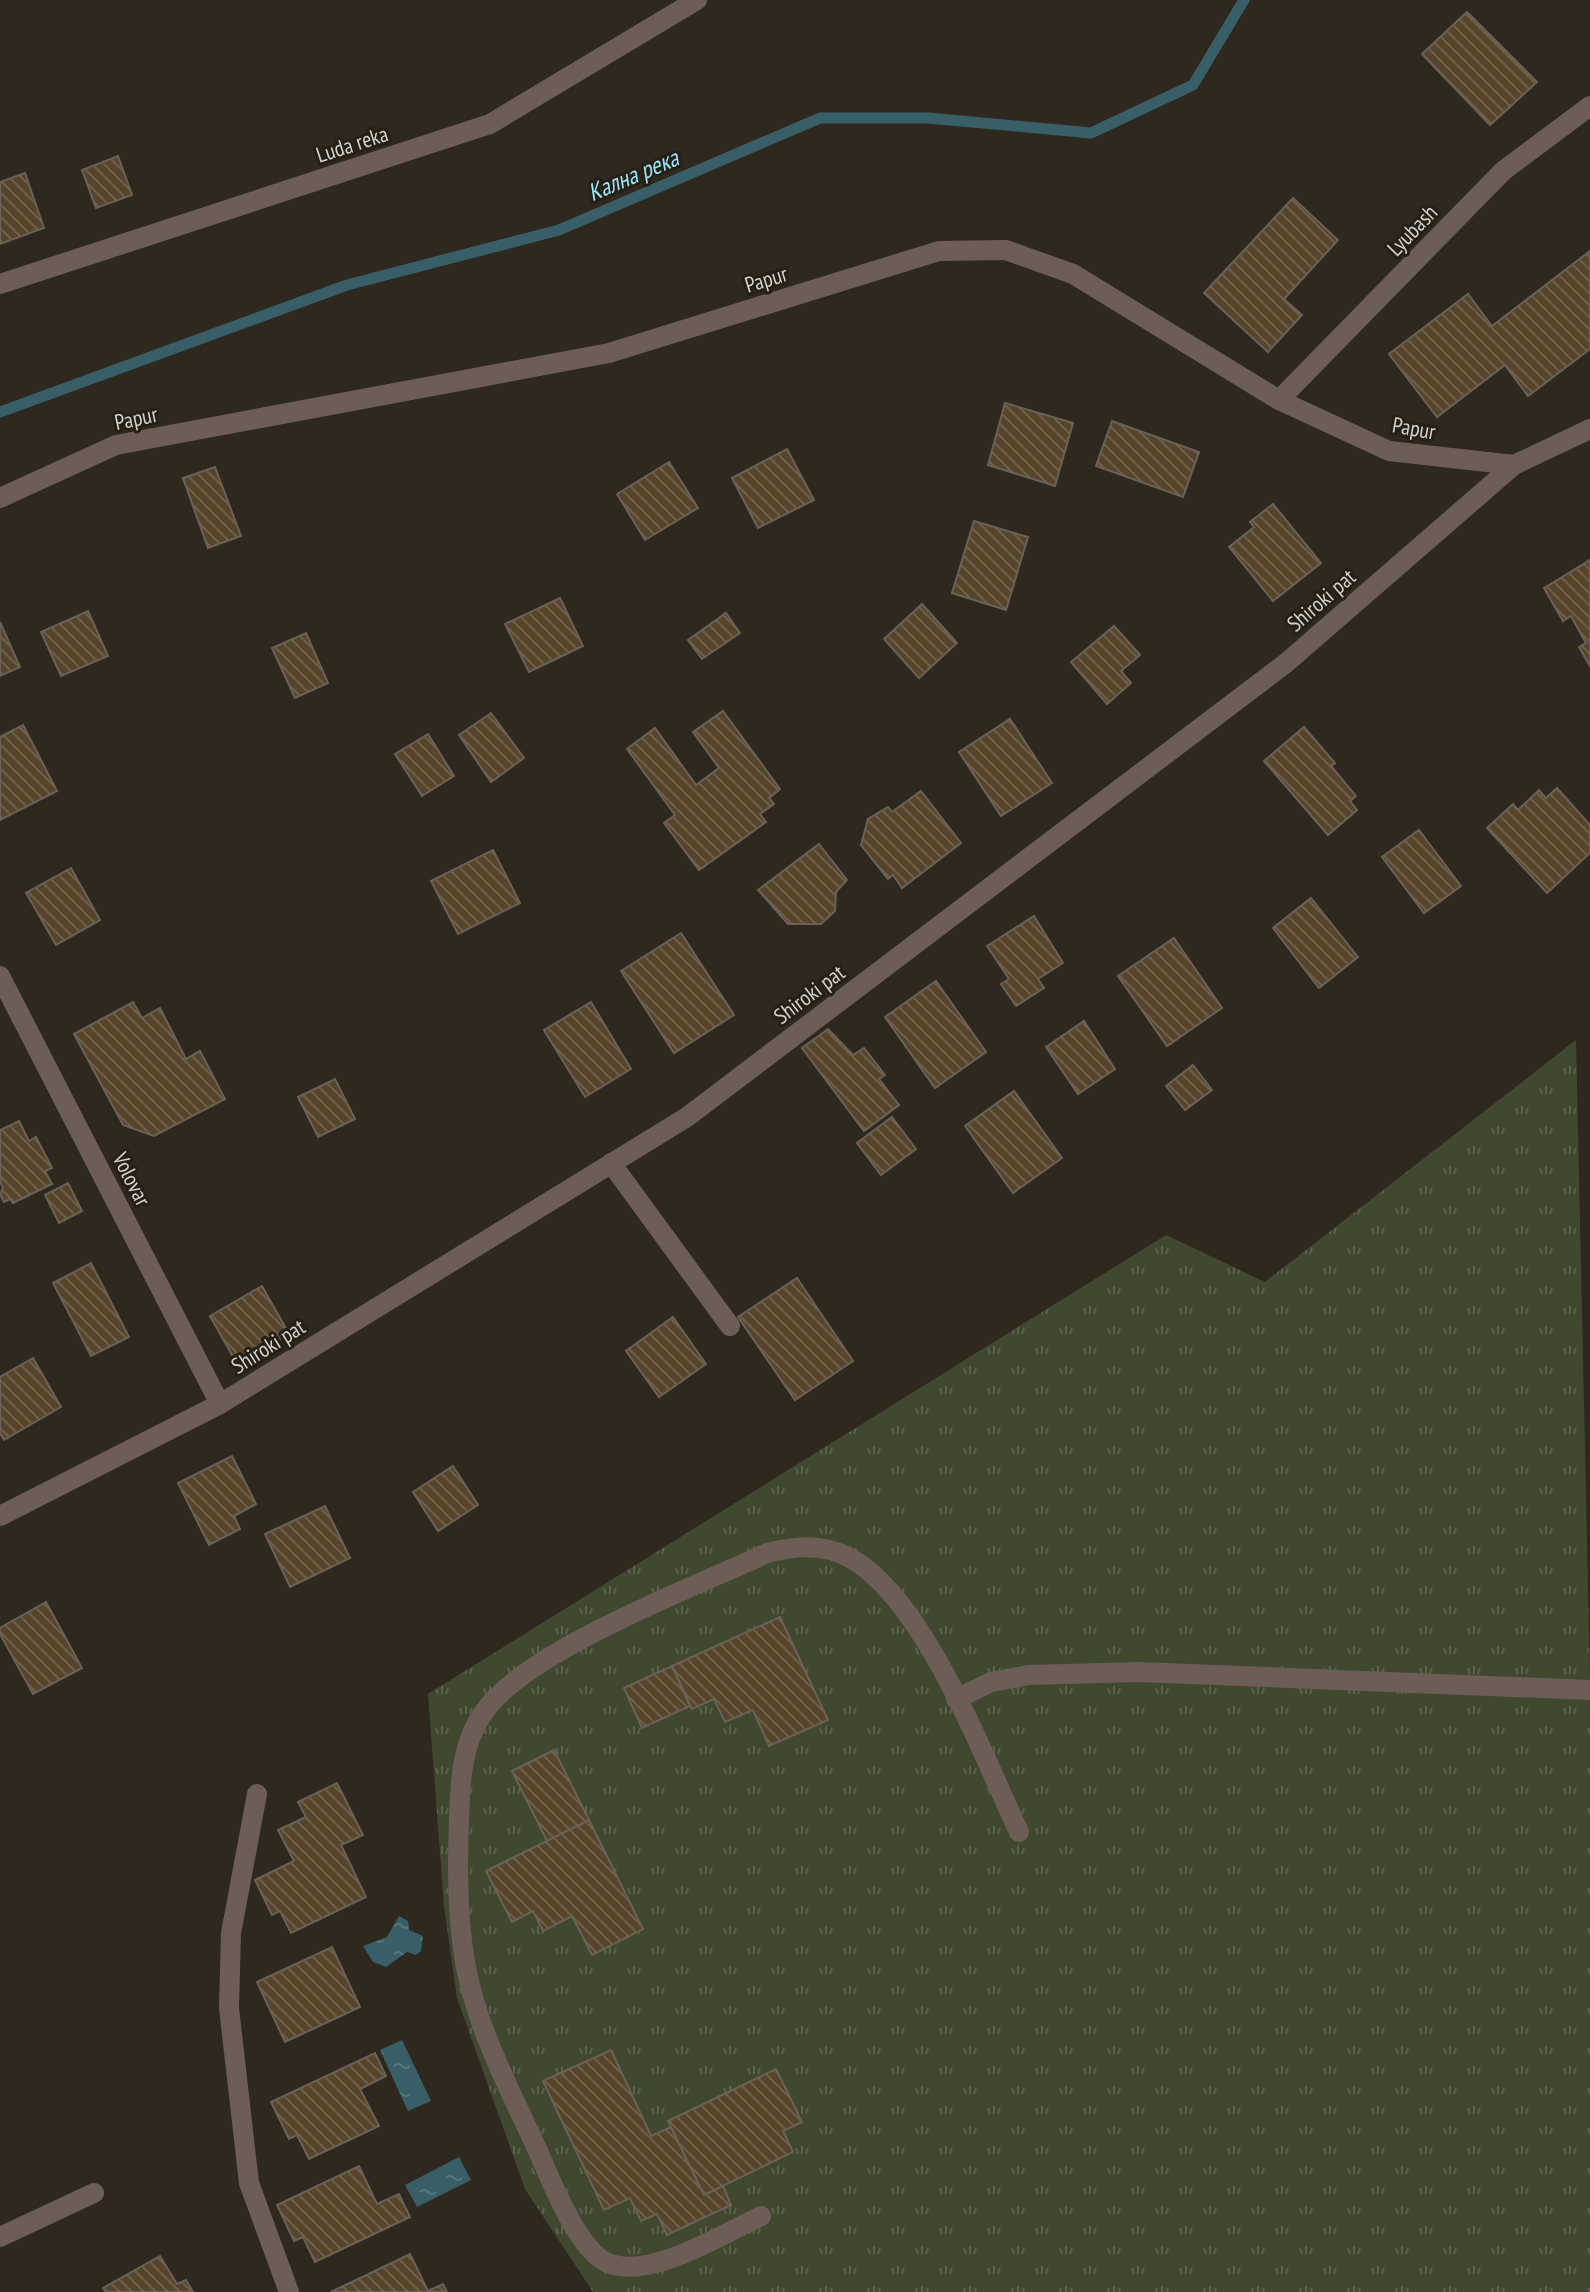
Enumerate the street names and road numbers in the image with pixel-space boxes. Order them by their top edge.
street label: Luda reka [313,119,391,169]
street label: Lyubash [1381,198,1443,262]
street label: Papur [741,259,791,299]
street label: Papur [112,400,160,436]
street label: Papur [1390,410,1438,446]
street label: Shiroki pat [1281,563,1361,637]
street label: Shiroki pat [768,958,850,1030]
street label: Volovar [106,1147,157,1210]
street label: Shiroki pat [226,1312,310,1380]

